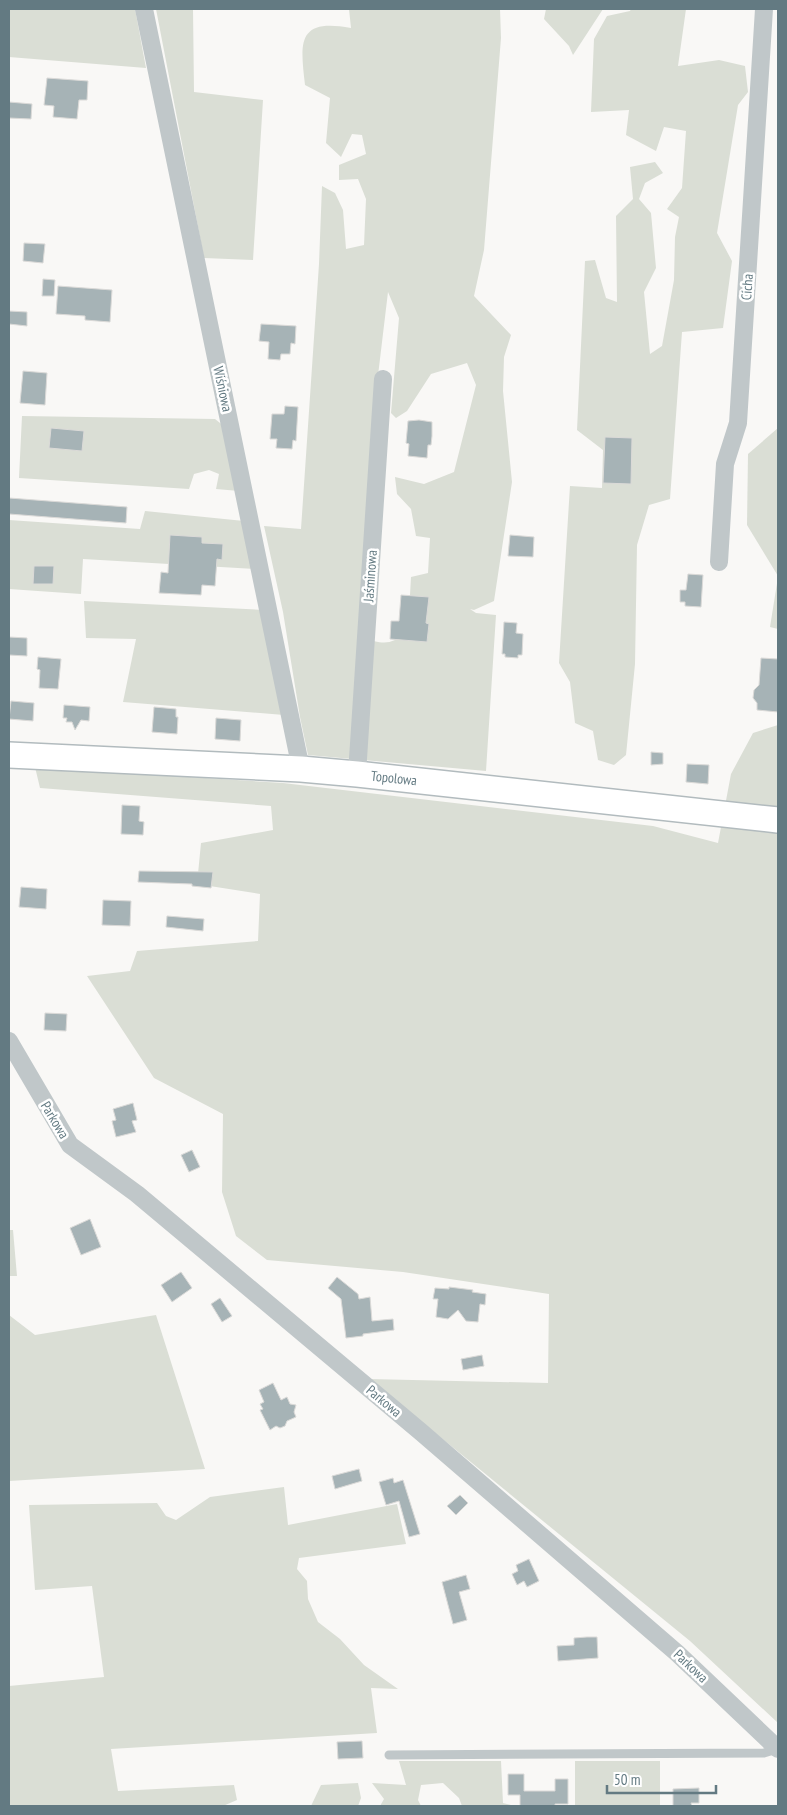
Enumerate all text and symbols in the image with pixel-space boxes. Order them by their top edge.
street label: Cicha [737,273,757,301]
street label: Wiśniowa [209,365,237,413]
street label: Jaśminowa [359,550,381,603]
street label: Topolowa [370,767,418,789]
street label: Parkowa [37,1098,73,1142]
street label: Parkowa [363,1381,405,1421]
street label: Parkowa [670,1646,712,1686]
scale bar [607,1762,716,1794]
text: 50 m [614,1770,640,1789]

